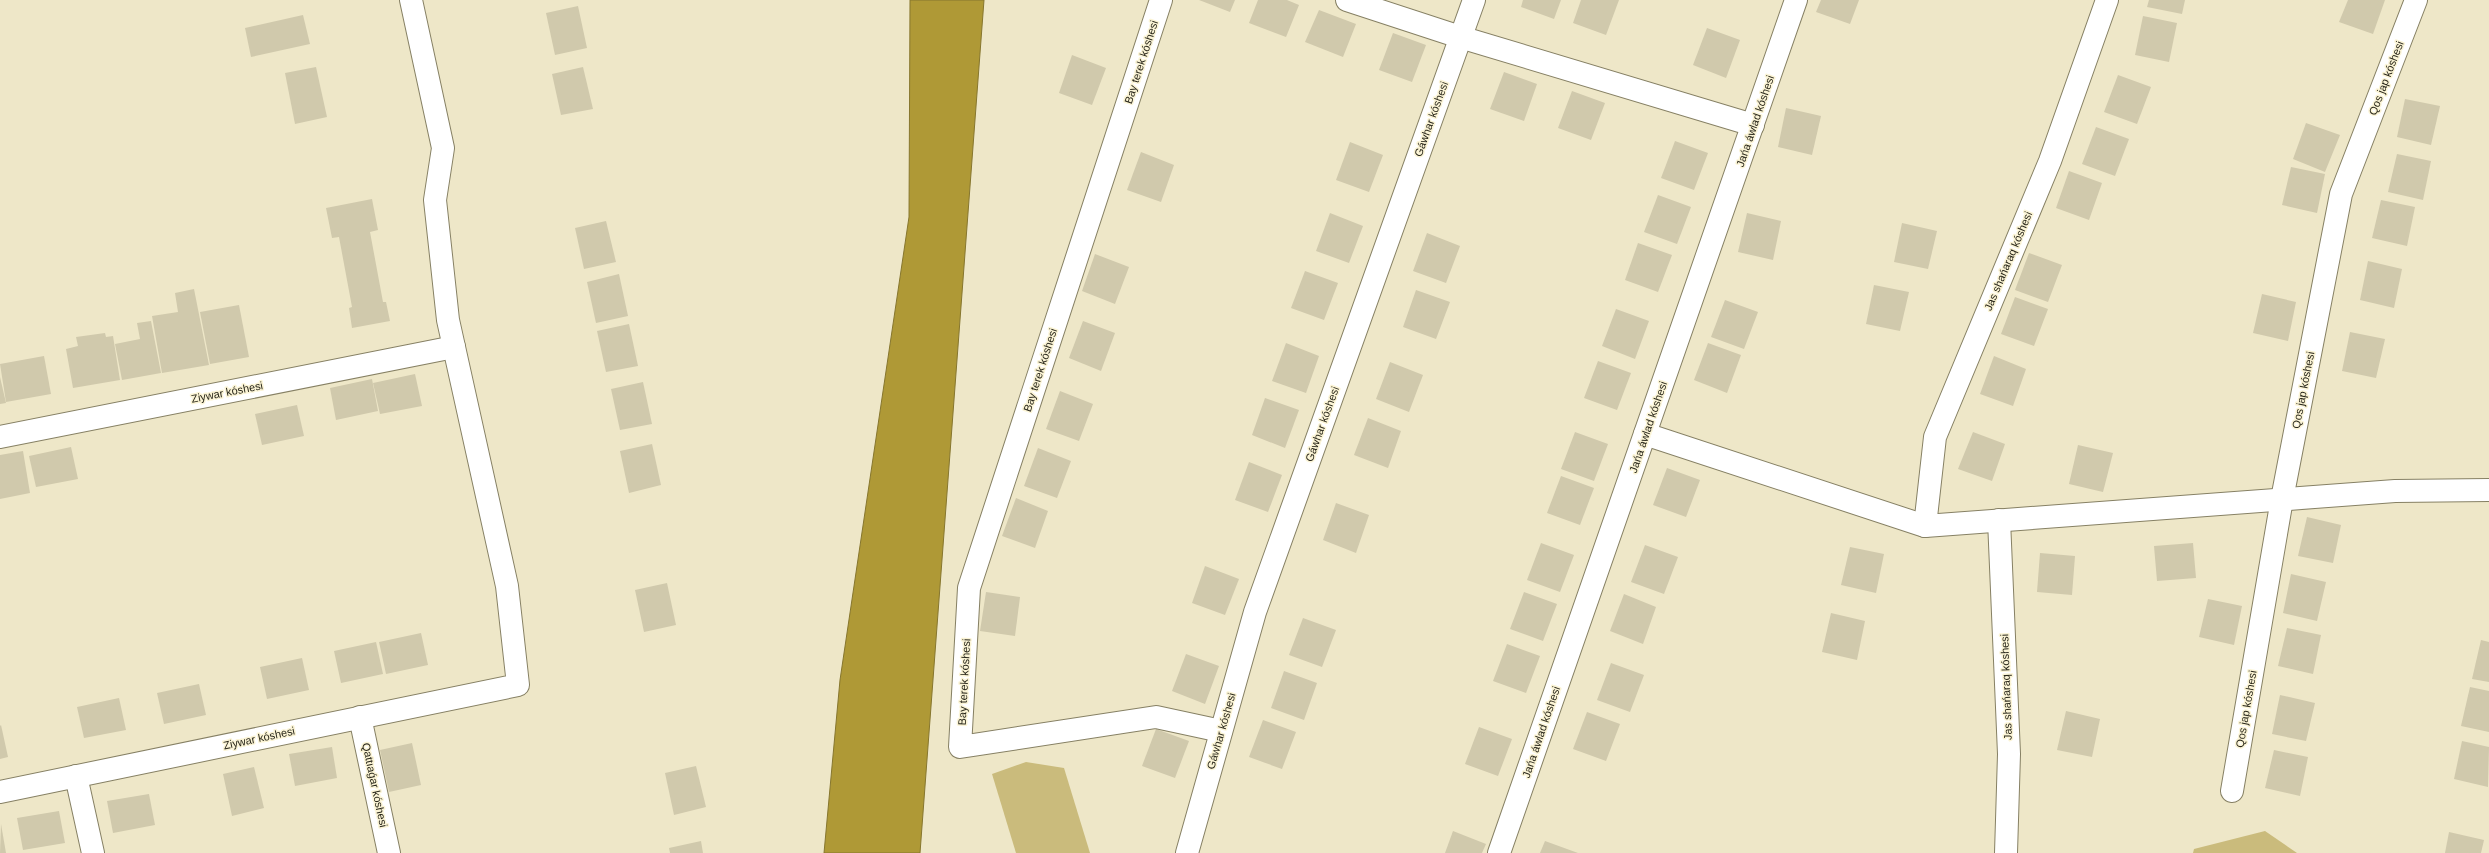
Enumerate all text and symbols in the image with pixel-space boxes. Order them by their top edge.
street label: Bay terek kóshesi [1122,19,1160,105]
street label: Qos jap kóshesi [2366,39,2406,117]
street label: Jańa áwlad kóshesi [1734,74,1776,168]
street label: Gáwhar kóshesi [1412,80,1450,158]
street label: Jas shańaraq kóshesi [1982,210,2034,312]
street label: Bay terek kóshesi [1021,327,1059,413]
street label: Qos jap kóshesi [2290,350,2316,430]
street label: Ziywar kóshesi [190,379,264,405]
street label: Jańa áwlad kóshesi [1627,380,1669,474]
street label: Gáwhar kóshesi [1303,385,1341,463]
street label: Jas shańaraq kóshesi [1998,634,2014,740]
street label: Bay terek kóshesi [956,638,972,726]
street label: Qos jap kóshesi [2233,669,2259,749]
street label: Jańa áwlad kóshesi [1520,685,1562,779]
street label: Gáwhar kóshesi [1204,691,1238,771]
street label: Ziywar kóshesi [222,725,296,751]
street label: Qattıaǵar kóshesi [360,742,390,828]

